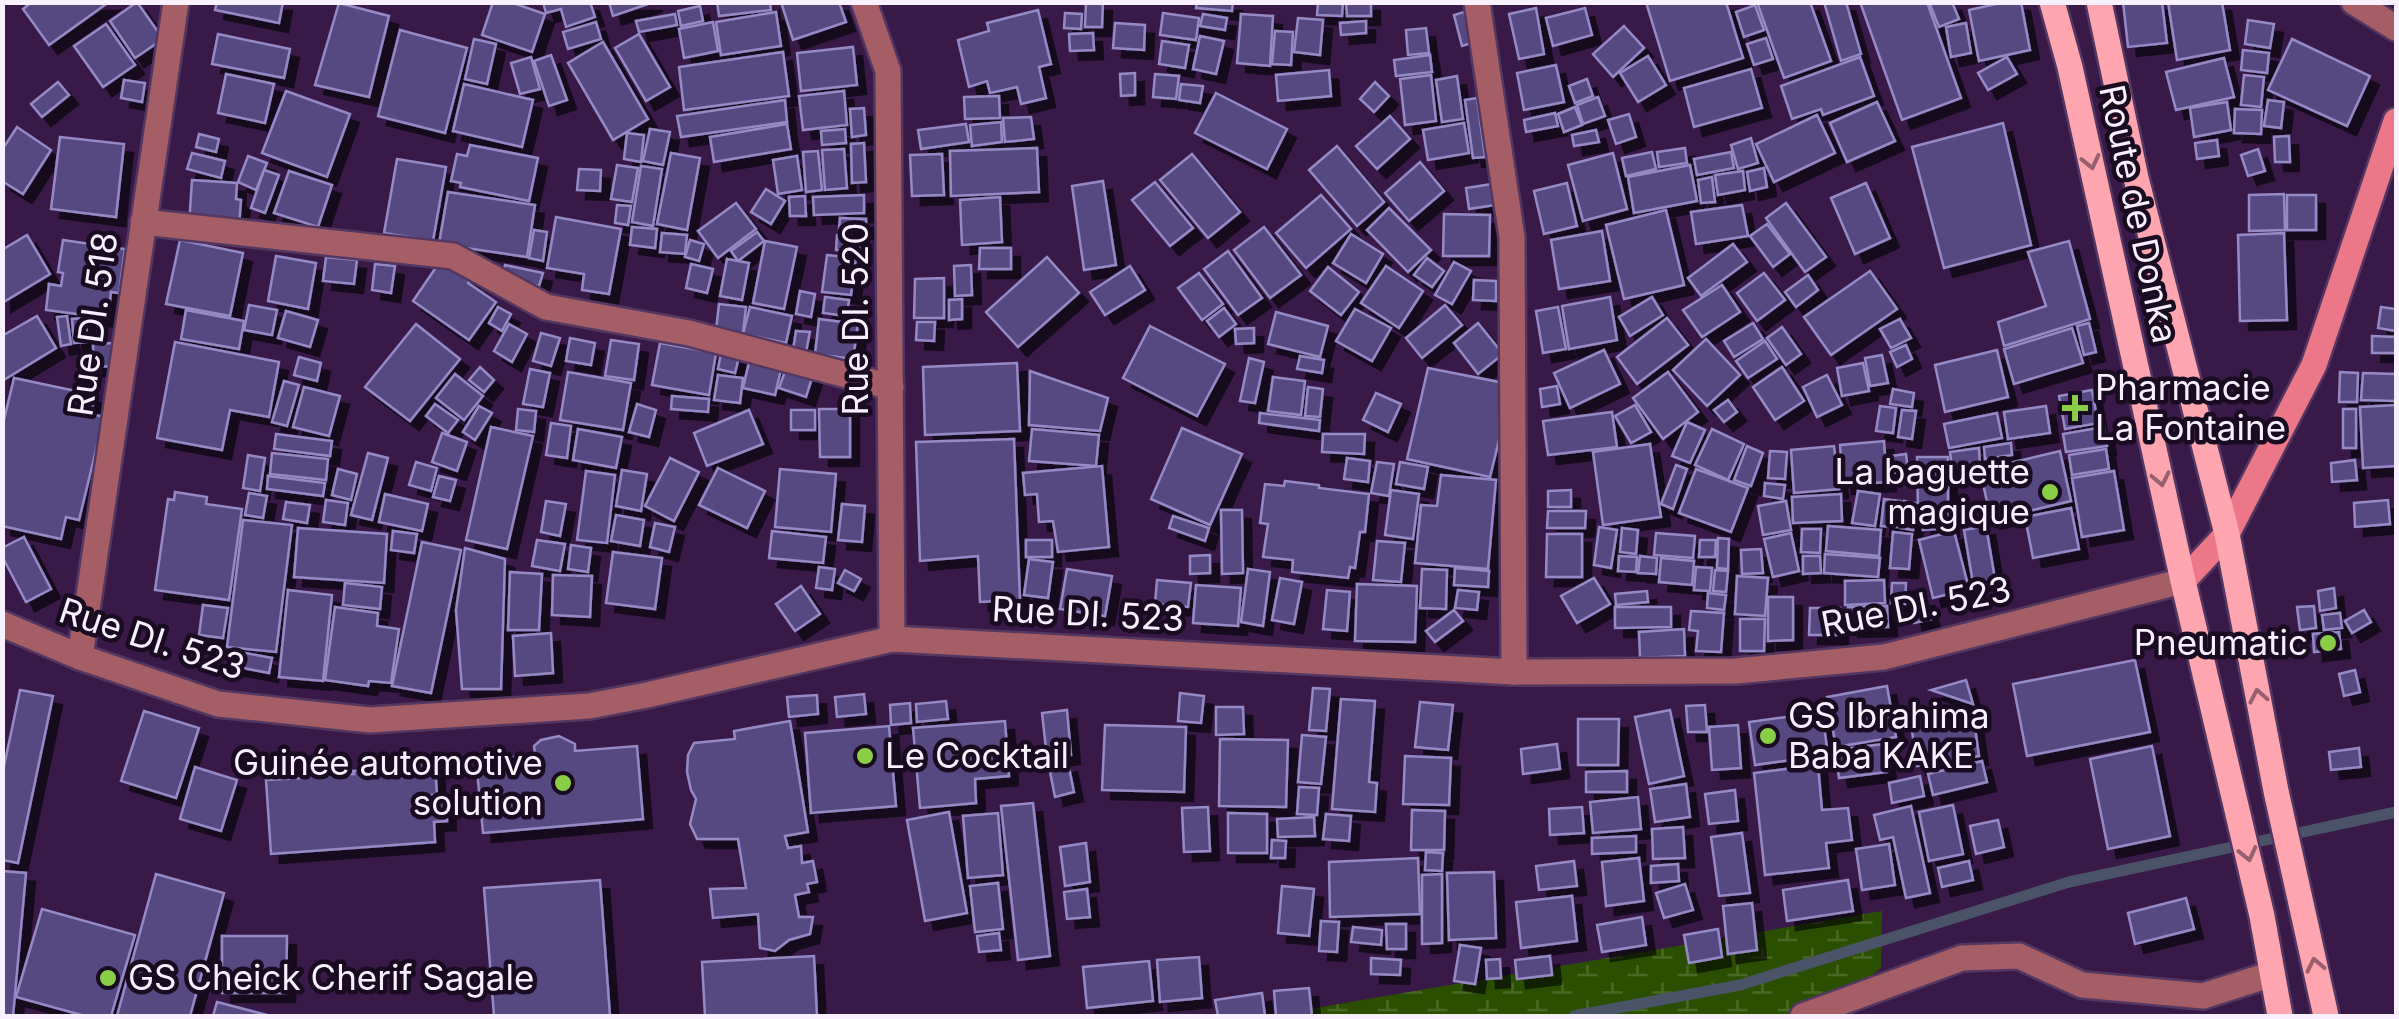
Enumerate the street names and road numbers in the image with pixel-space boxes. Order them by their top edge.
street label: Route de Donka [2091,81,2187,347]
street label: Rue DI. 520 [834,223,876,415]
street label: Rue DI. 518 [58,229,126,418]
street label: Rue DI. 523 [1817,567,2014,645]
street label: Rue DI. 523 [991,587,1185,639]
street label: Rue DI. 523 [54,588,250,688]

